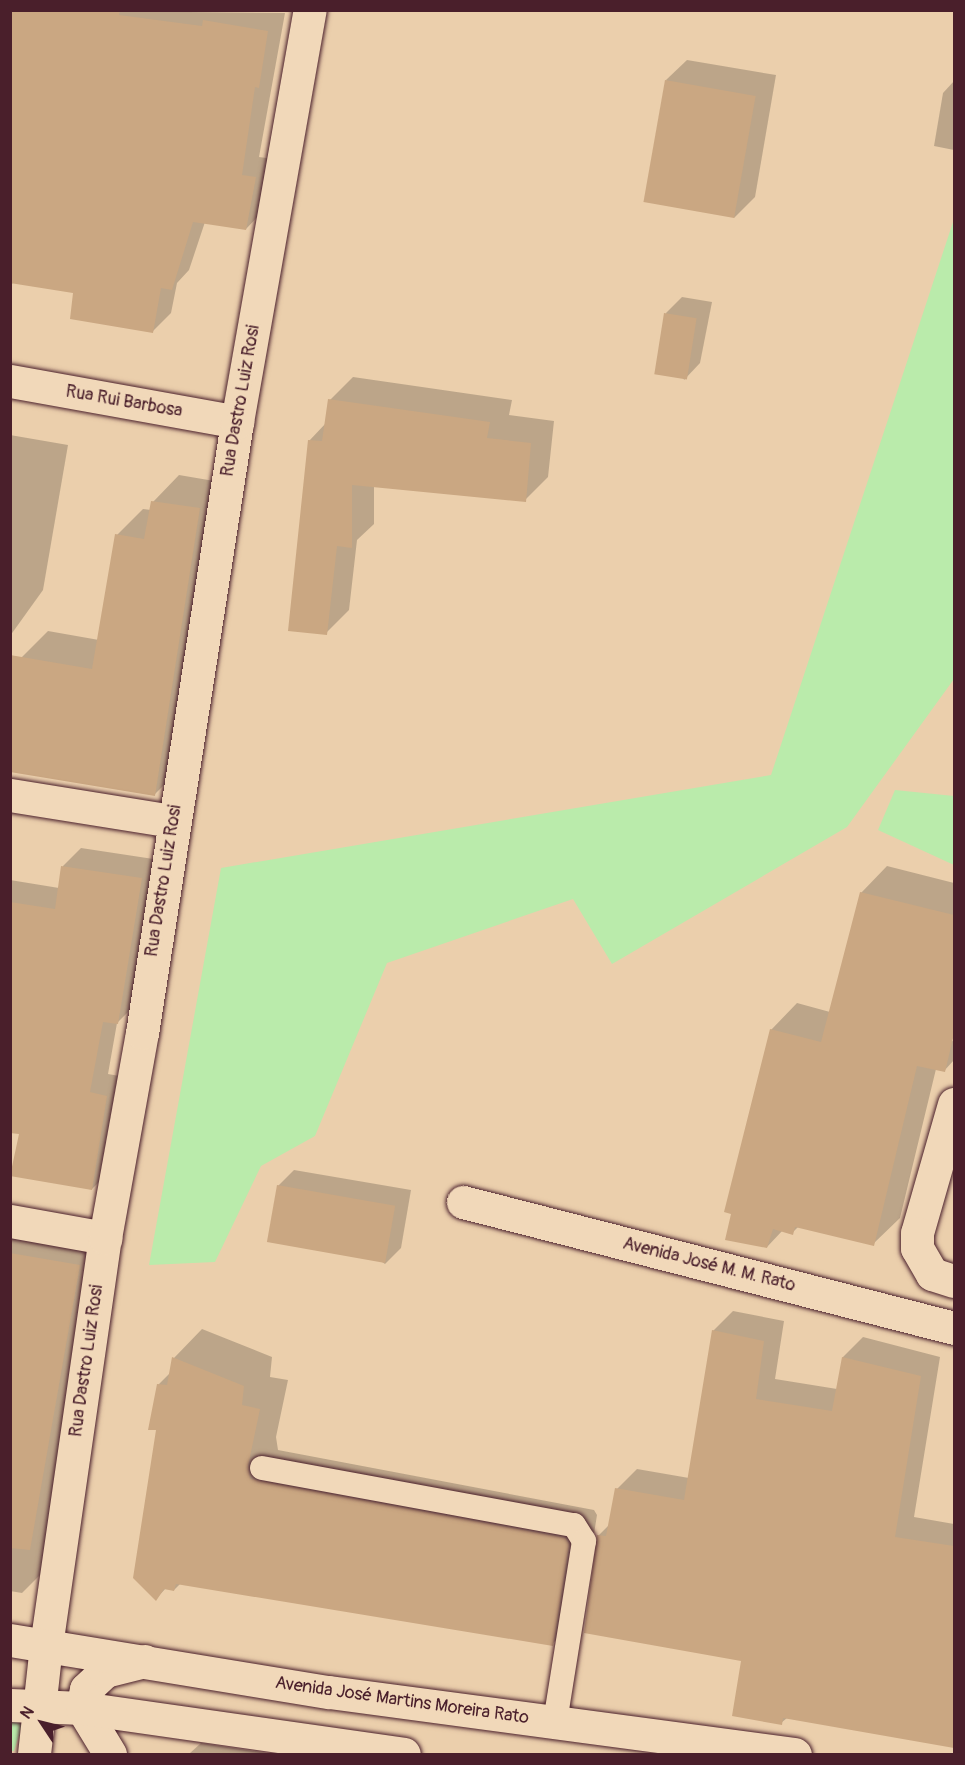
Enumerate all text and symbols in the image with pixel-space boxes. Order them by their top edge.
street label: Rua Dastro Luiz Rosi [217,324,265,478]
street label: Rua Rui Barbosa [64,381,184,423]
street label: Rua Dastro Luiz Rosi [141,804,187,958]
street label: Avenida José M. M. Rato [620,1233,798,1297]
street label: Rua Dastro Luiz Rosi [66,1284,108,1438]
street label: Avenida José Martins Moreira Rato [274,1672,530,1730]
north arrow [12,1693,72,1753]
text: N [16,1703,39,1723]

